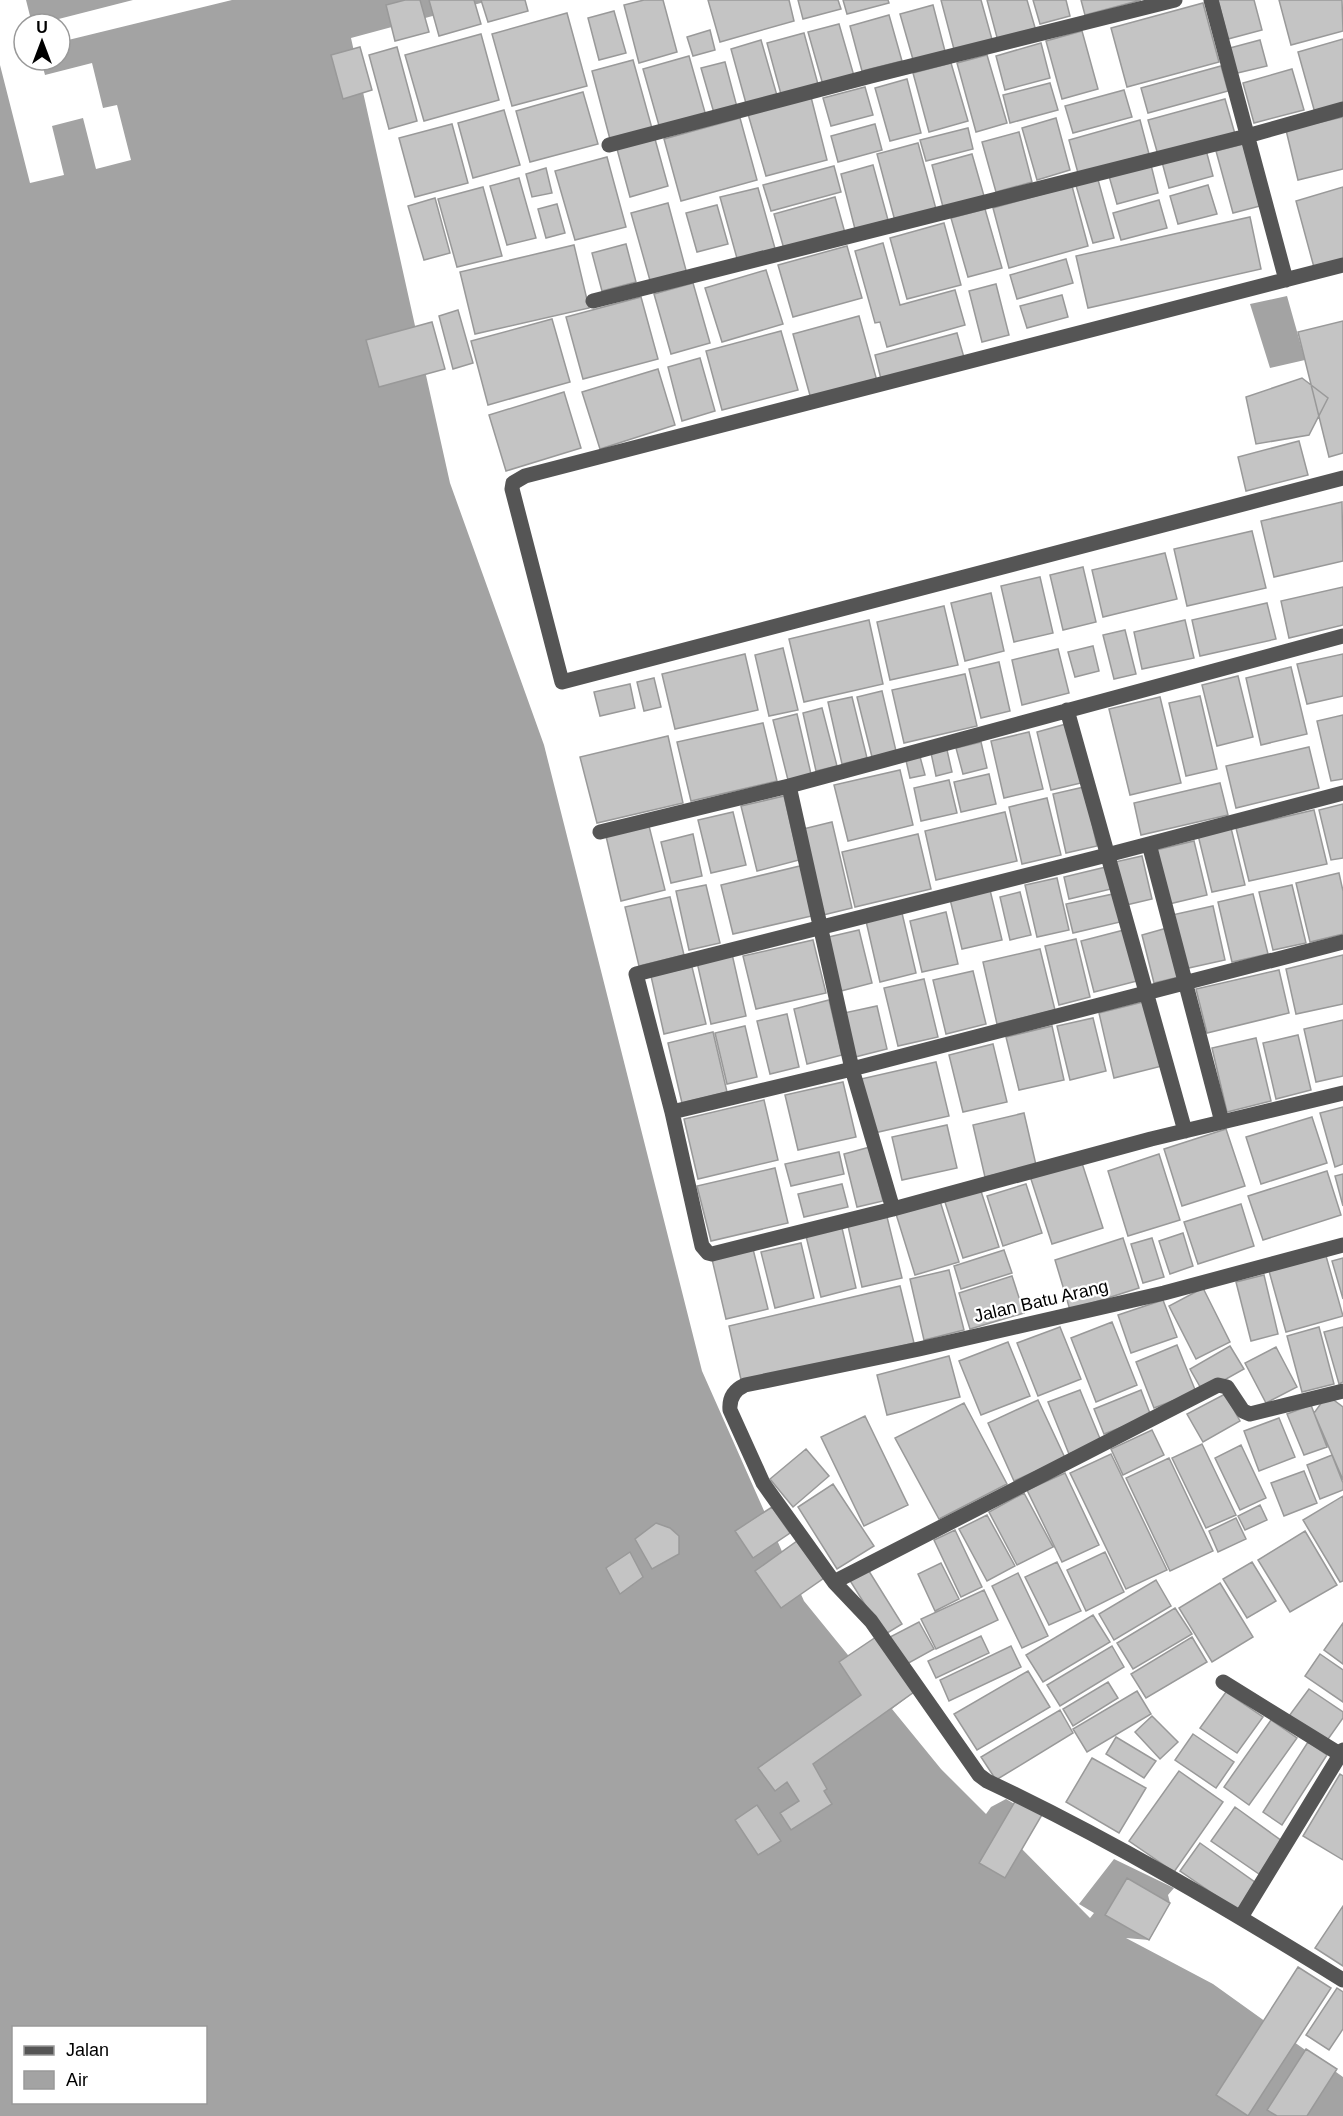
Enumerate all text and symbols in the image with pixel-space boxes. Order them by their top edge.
north arrow [12,12,72,72]
text: U [36,19,48,36]
street label: Jalan Batu Arang [972,1276,1110,1326]
legend [12,2026,207,2104]
text: Jalan [66,2040,109,2060]
text: Air [66,2070,88,2090]

